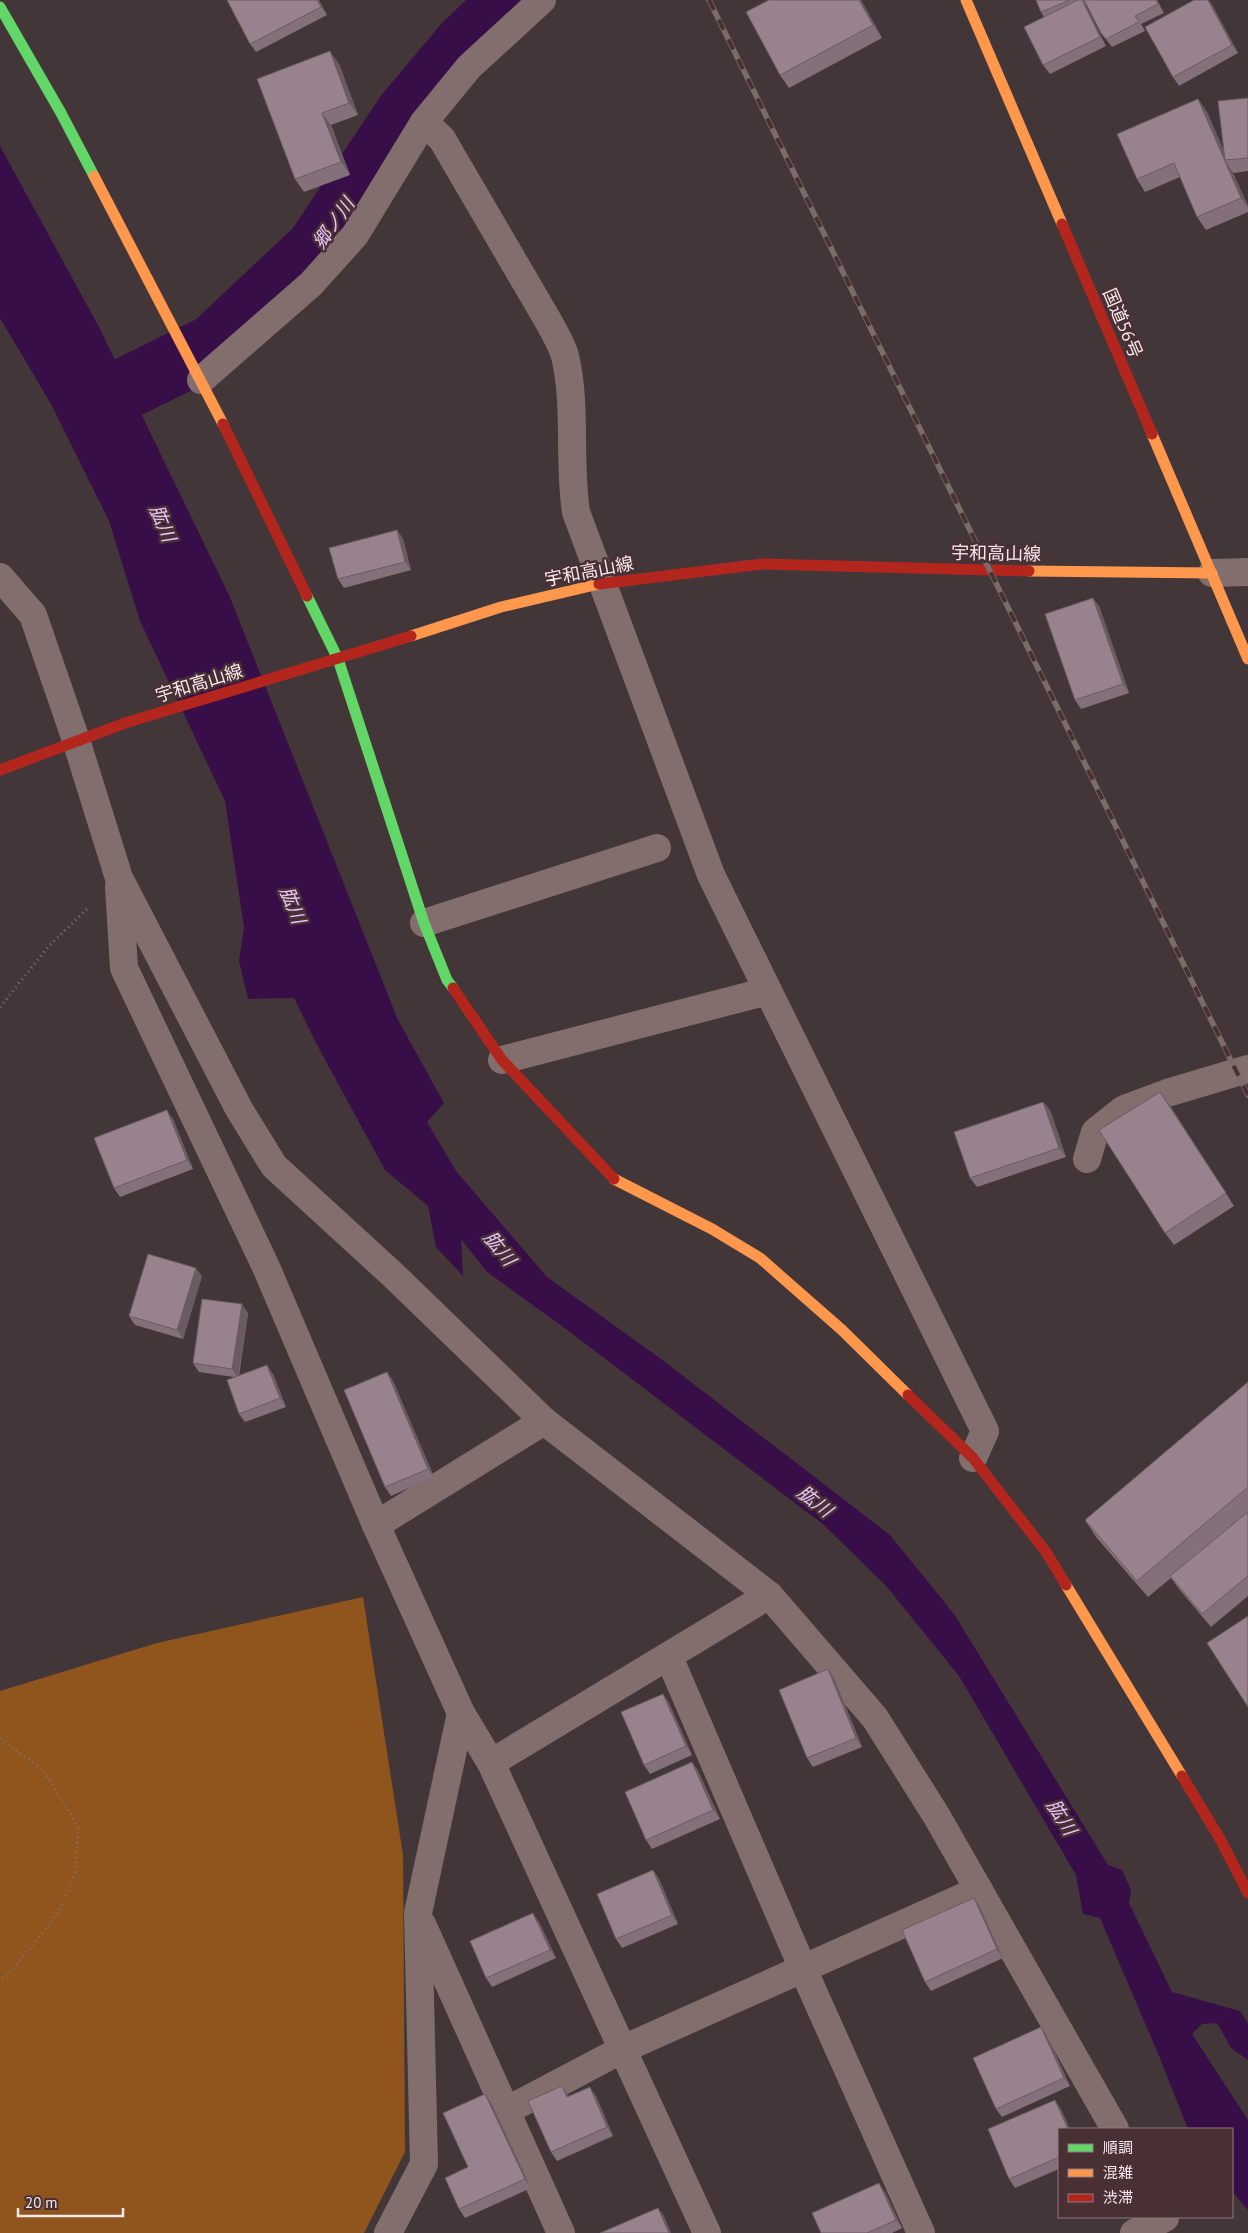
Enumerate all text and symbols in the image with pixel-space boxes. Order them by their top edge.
water label: 郷ノ川 [307,191,360,253]
street label: 国道56号 [1098,285,1148,361]
water label: 肱川 [145,501,182,547]
street label: 宇和高山線 [951,541,1041,565]
street label: 宇和高山線 [543,551,635,591]
street label: 宇和高山線 [153,659,245,707]
water label: 肱川 [275,883,312,929]
water label: 肱川 [479,1226,523,1272]
water label: 肱川 [793,1480,839,1523]
water label: 肱川 [1042,1795,1083,1841]
legend [1058,2128,1233,2218]
text: 順調 [1103,2138,1133,2157]
text: 混雑 [1103,2163,1133,2182]
scale bar [18,2186,122,2218]
text: 渋滞 [1103,2188,1133,2207]
text: 20 m [25,2193,58,2212]

